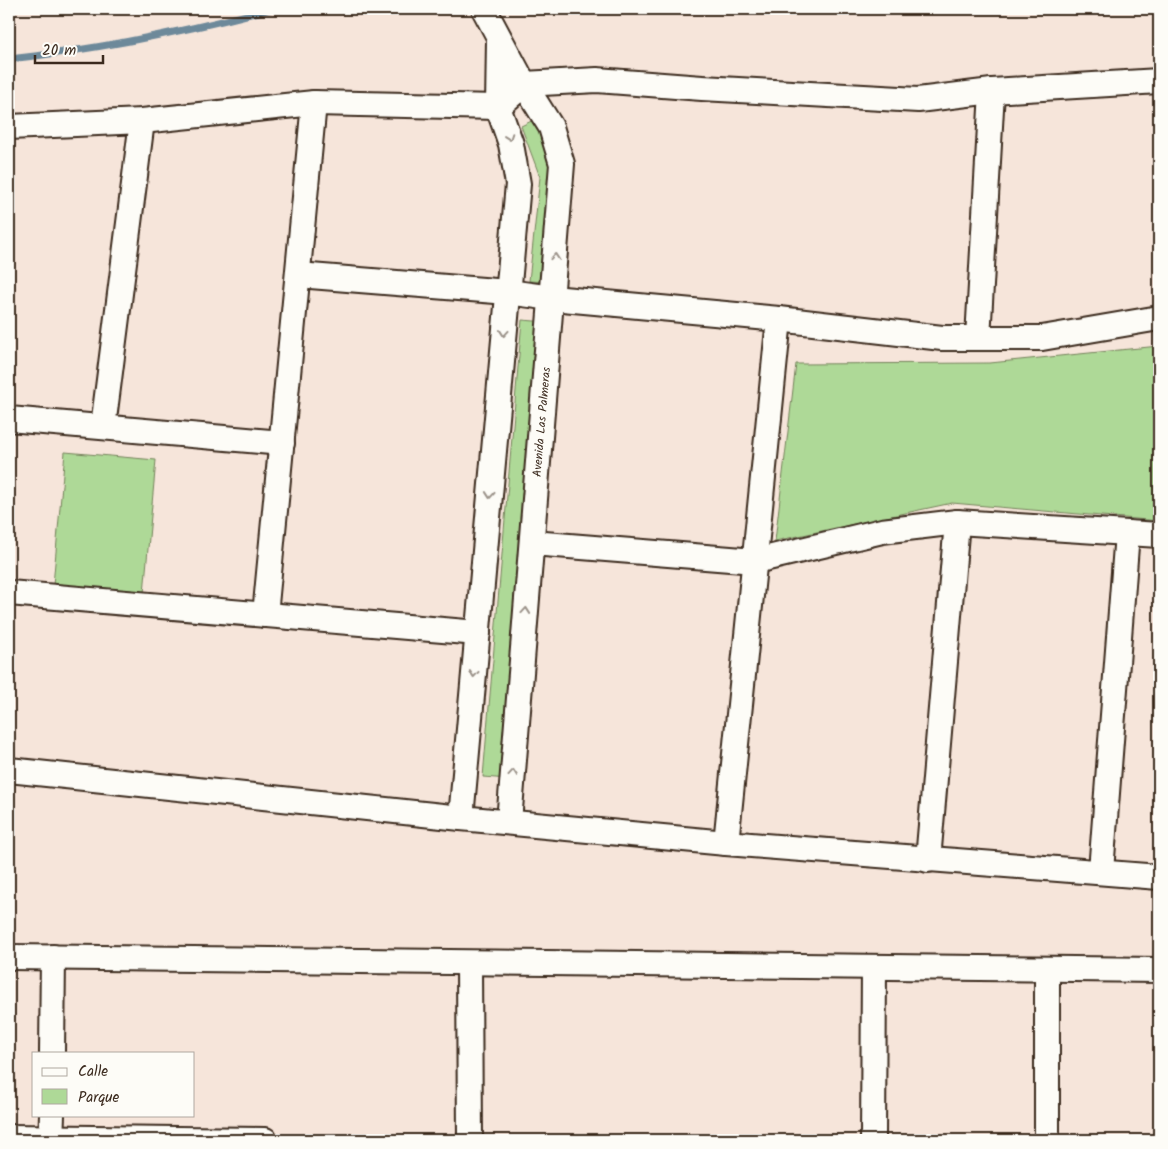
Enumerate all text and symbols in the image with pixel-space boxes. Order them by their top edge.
scale bar [35,32,102,64]
text: 20 m [42,39,76,63]
one-way arrow [503,132,513,141]
one-way arrow [549,253,560,261]
one-way arrow [499,329,510,337]
street label: Avenida Las Palmeras [528,366,556,478]
one-way arrow [485,491,496,499]
one-way arrow [521,607,532,615]
one-way arrow [469,670,480,678]
one-way arrow [508,769,519,777]
legend [32,1052,195,1116]
text: Calle [78,1060,108,1084]
text: Parque [78,1086,119,1110]

